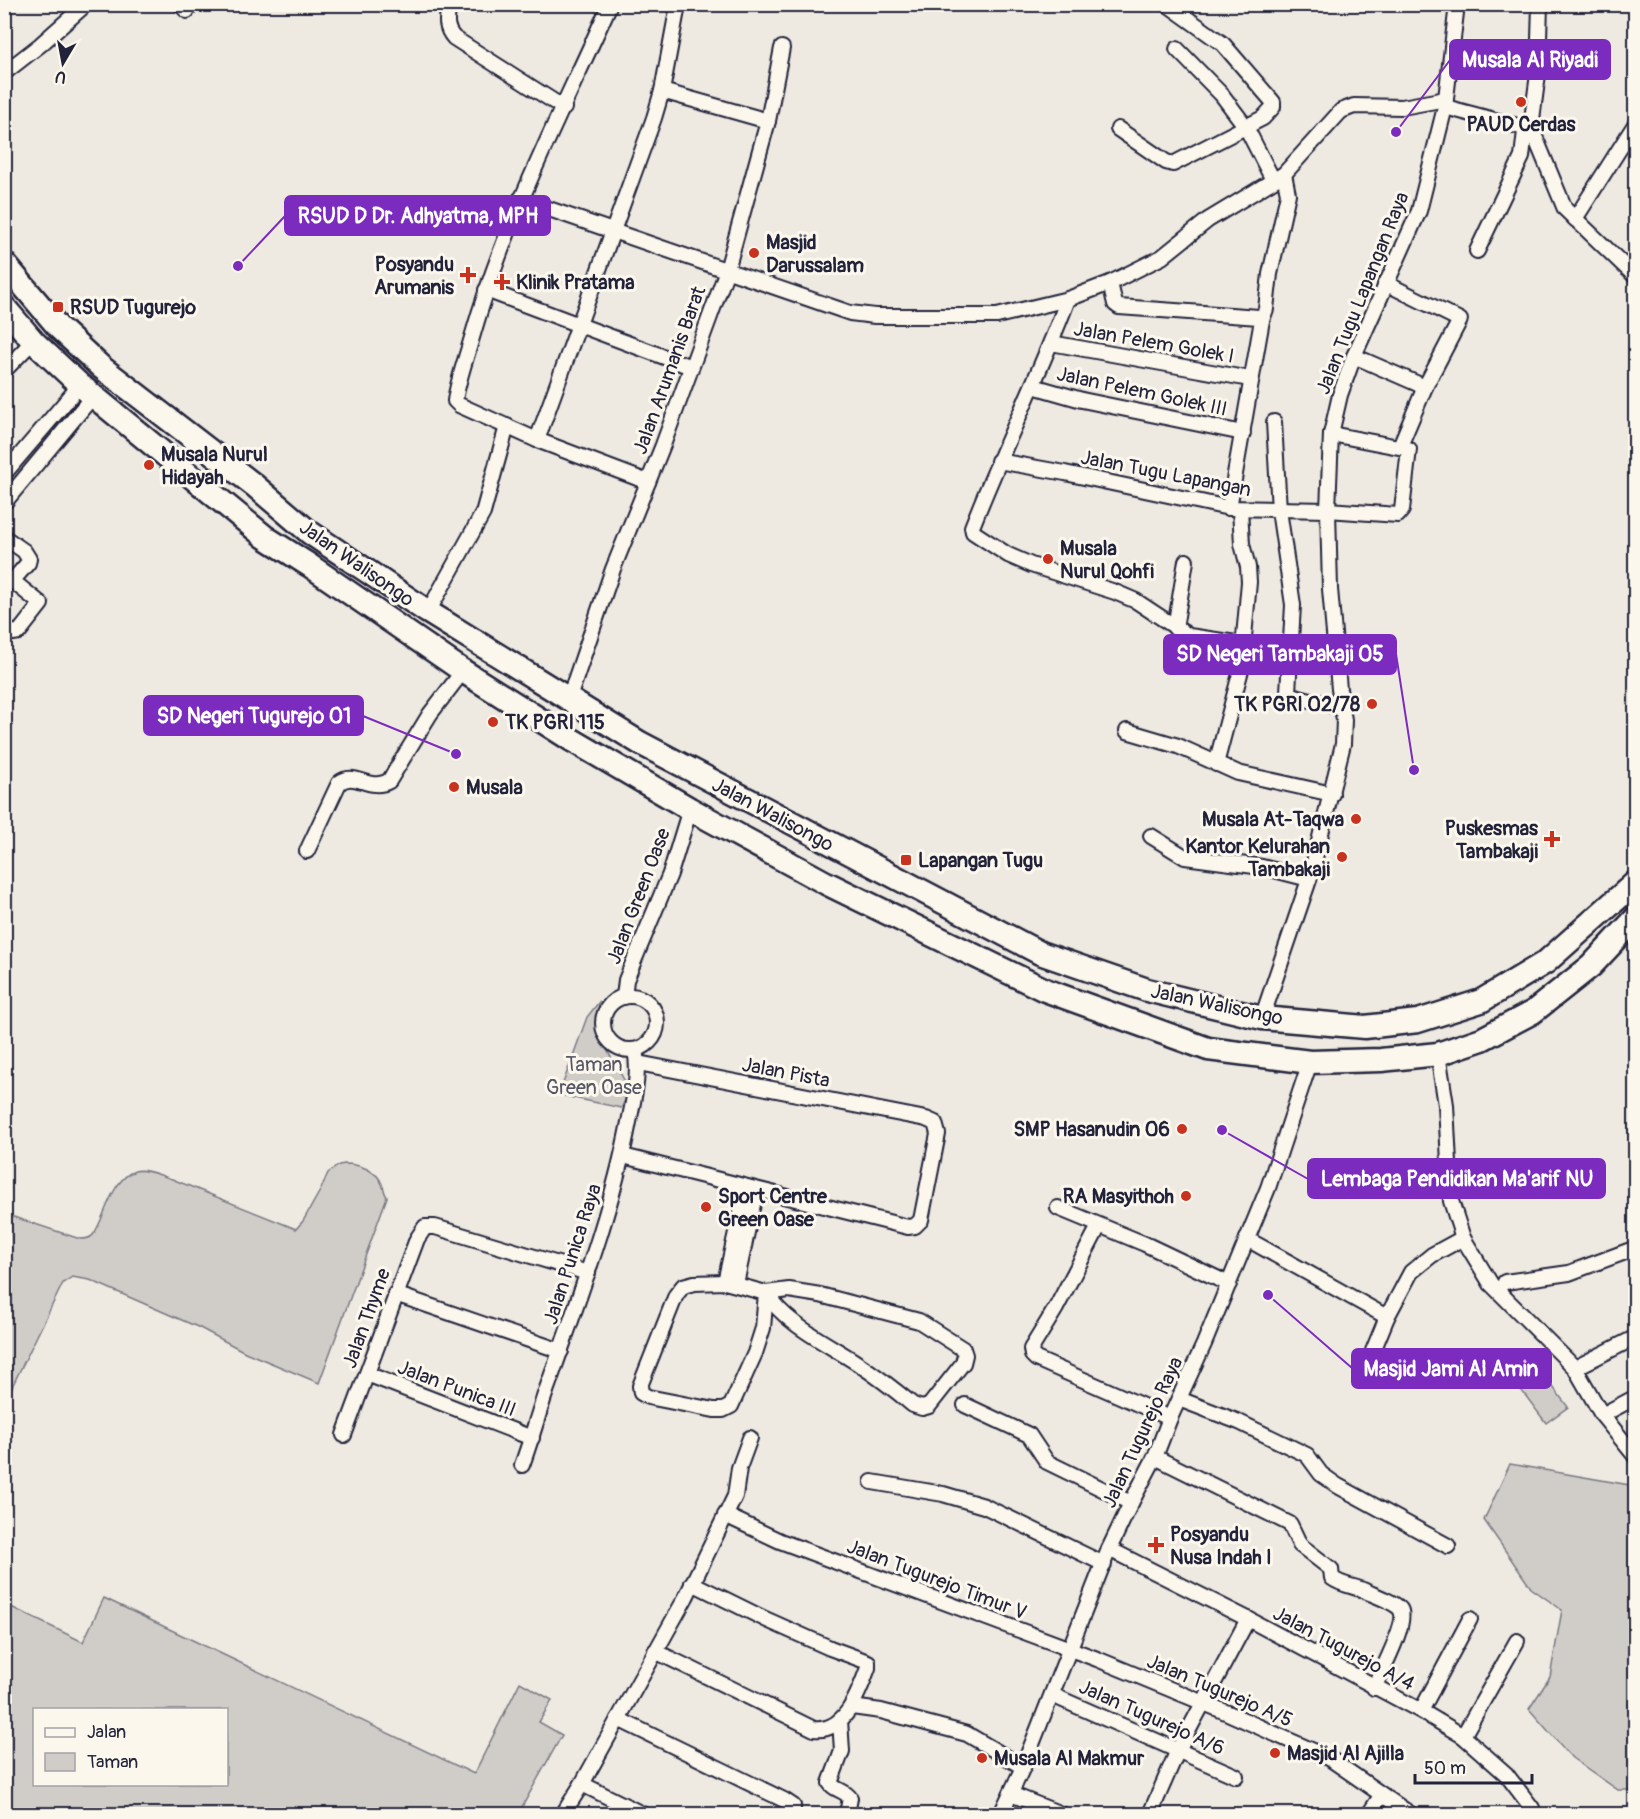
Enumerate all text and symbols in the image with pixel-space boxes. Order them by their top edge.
north arrow [33,33,93,93]
callout: Musala Al Riyadi [1450,40,1610,79]
text: Musala Al Riyadi [1462,47,1598,74]
text: U [53,66,68,88]
marker: PAUD Cerdas [1514,95,1528,109]
place label: PAUD Cerdas [1467,112,1576,137]
street label: Jalan Tugu Lapangan Raya [1310,188,1415,398]
callout: RSUD D Dr. Adhyatma, MPH [285,196,550,235]
text: RSUD D Dr. Adhyatma, MPH [298,203,538,230]
place label: Masjid Darussalam [766,230,864,278]
marker: Masjid Darussalam [747,246,761,260]
place label: Posyandu Arumanis [374,252,454,300]
marker: Posyandu Arumanis [459,266,477,284]
place label: Klinik Pratama [516,270,635,295]
marker: Klinik Pratama [493,273,511,291]
street label: Jalan Arumanis Barat [628,282,712,457]
place label: RSUD Tugurejo [70,295,196,320]
marker: RSUD Tugurejo [51,300,65,314]
street label: Jalan Pelem Golek I [1072,316,1236,369]
street label: Jalan Pelem Golek III [1054,361,1229,422]
place label: Musala Nurul Hidayah [161,442,268,490]
street label: Jalan Tugu Lapangan [1079,445,1253,502]
marker: Musala Nurul Hidayah [142,458,156,472]
street label: Jalan Walisongo [295,515,419,612]
place label: Musala Nurul Qohfi [1060,536,1154,584]
marker: Musala Nurul Qohfi [1041,552,1055,566]
callout: SD Negeri Tambakaji 05 [1164,635,1396,674]
text: SD Negeri Tambakaji 05 [1176,641,1384,668]
place label: TK PGRI 02/78 [1233,692,1360,717]
callout: SD Negeri Tugurejo 01 [144,696,363,735]
marker: TK PGRI 02/78 [1365,697,1379,711]
text: SD Negeri Tugurejo 01 [157,703,351,730]
place label: TK PGRI 115 [504,710,605,735]
marker: TK PGRI 115 [486,715,500,729]
street label: Jalan Walisongo [708,772,838,857]
place label: Musala [466,775,523,800]
marker: Musala [447,780,461,794]
place label: Musala At-Taqwa [1202,807,1344,832]
marker: Musala At-Taqwa [1349,812,1363,826]
place label: Puskesmas Tambakaji [1445,816,1538,864]
street label: Jalan Green Oase [601,824,676,968]
marker: Puskesmas Tambakaji [1543,830,1561,848]
place label: Kantor Kelurahan Tambakaji [1185,834,1330,882]
place label: Lapangan Tugu [918,848,1043,873]
marker: Kantor Kelurahan Tambakaji [1335,850,1349,864]
marker: Lapangan Tugu [899,853,913,867]
street label: Jalan Walisongo [1149,978,1285,1031]
park label: Taman Green Oase [546,1052,642,1100]
street label: Jalan Pista [740,1052,832,1093]
place label: SMP Hasanudin 06 [1013,1117,1170,1142]
marker: SMP Hasanudin 06 [1175,1122,1189,1136]
callout: Lembaga Pendidikan Ma'arif NU [1308,1159,1605,1198]
text: Lembaga Pendidikan Ma'arif NU [1321,1166,1593,1193]
street label: Jalan Punica Raya [538,1181,607,1328]
place label: Sport Centre Green Oase [718,1184,828,1232]
place label: RA Masyithoh [1063,1184,1174,1209]
marker: RA Masyithoh [1179,1189,1193,1203]
marker: Sport Centre Green Oase [699,1200,713,1214]
street label: Jalan Thyme [337,1265,396,1372]
callout: Masjid Jami Al Amin [1352,1349,1551,1388]
street label: Jalan Tugurejo Raya [1097,1353,1188,1512]
street label: Jalan Punica III [394,1354,520,1422]
text: Masjid Jami Al Amin [1364,1356,1539,1383]
place label: Posyandu Nusa Indah I [1170,1522,1272,1570]
street label: Jalan Tugurejo Timur V [843,1534,1030,1625]
marker: Posyandu Nusa Indah I [1147,1536,1165,1554]
street label: Jalan Tugurejo A/4 [1269,1601,1419,1696]
street label: Jalan Tugurejo A/5 [1143,1648,1296,1732]
street label: Jalan Tugurejo A/6 [1075,1674,1228,1761]
legend [33,1708,228,1786]
text: Jalan [87,1721,126,1744]
place label: Masjid Al Ajilla [1287,1741,1404,1766]
place label: Musala Al Makmur [994,1746,1145,1771]
marker: Masjid Al Ajilla [1268,1746,1282,1760]
scale bar [1415,1747,1532,1785]
text: Taman [87,1751,138,1774]
marker: Musala Al Makmur [975,1751,989,1765]
text: 50 m [1424,1757,1466,1780]

